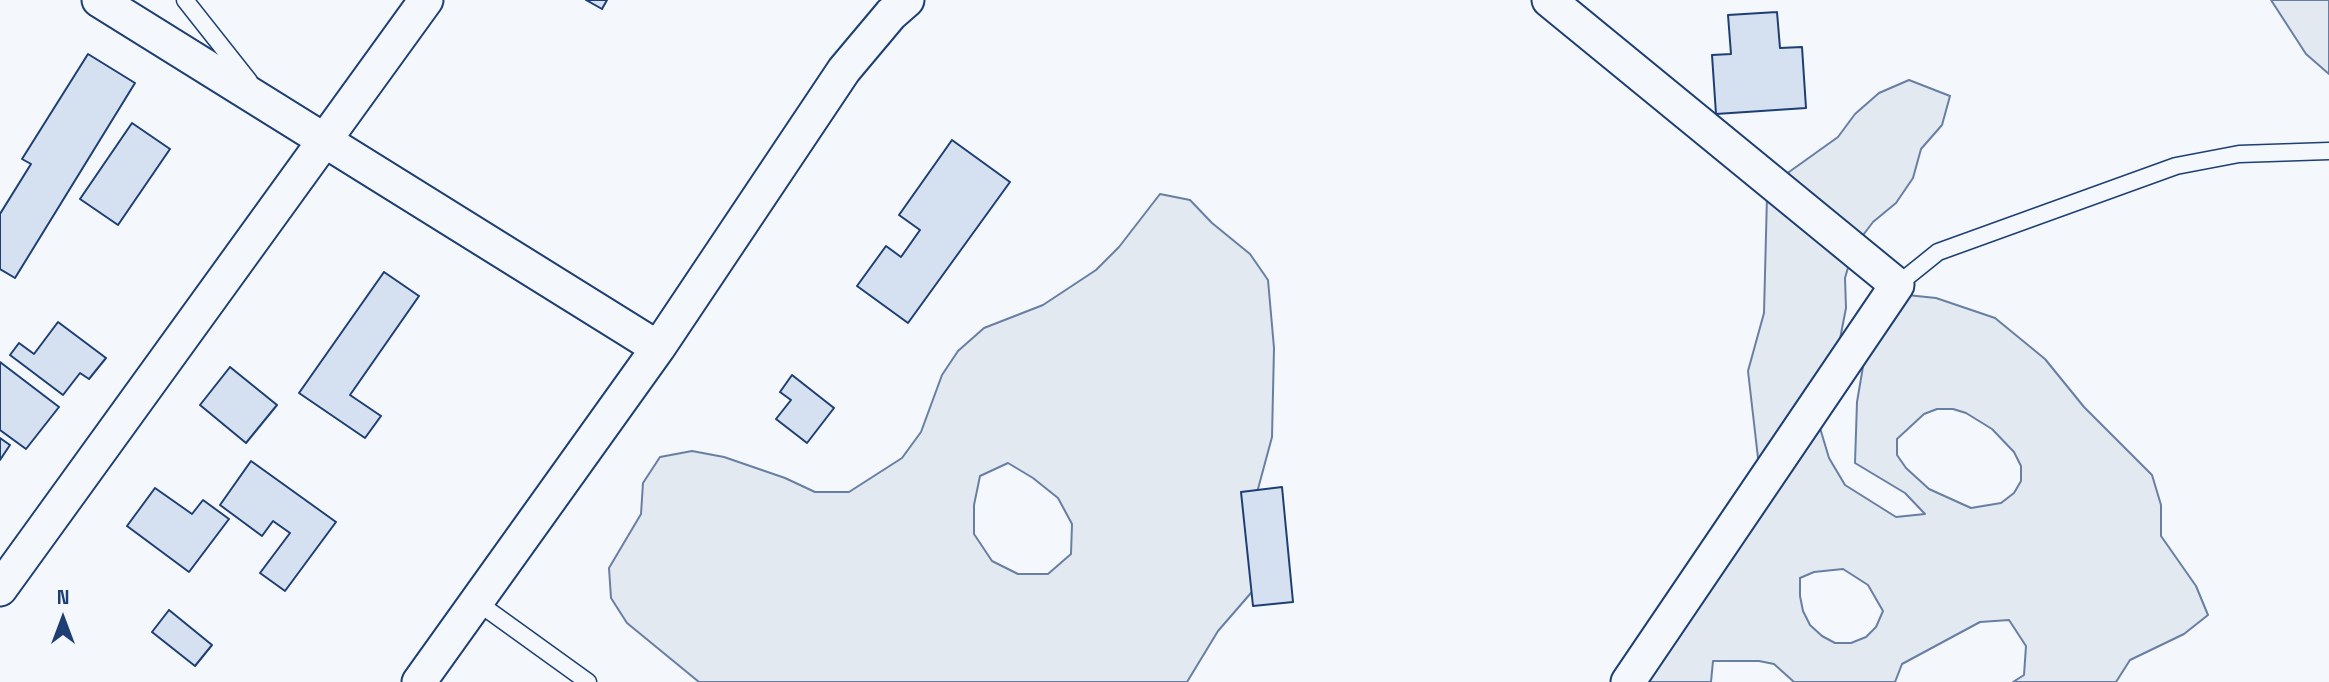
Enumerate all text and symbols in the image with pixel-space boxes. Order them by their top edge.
north arrow [28,584,98,654]
text: N [57,585,69,610]

